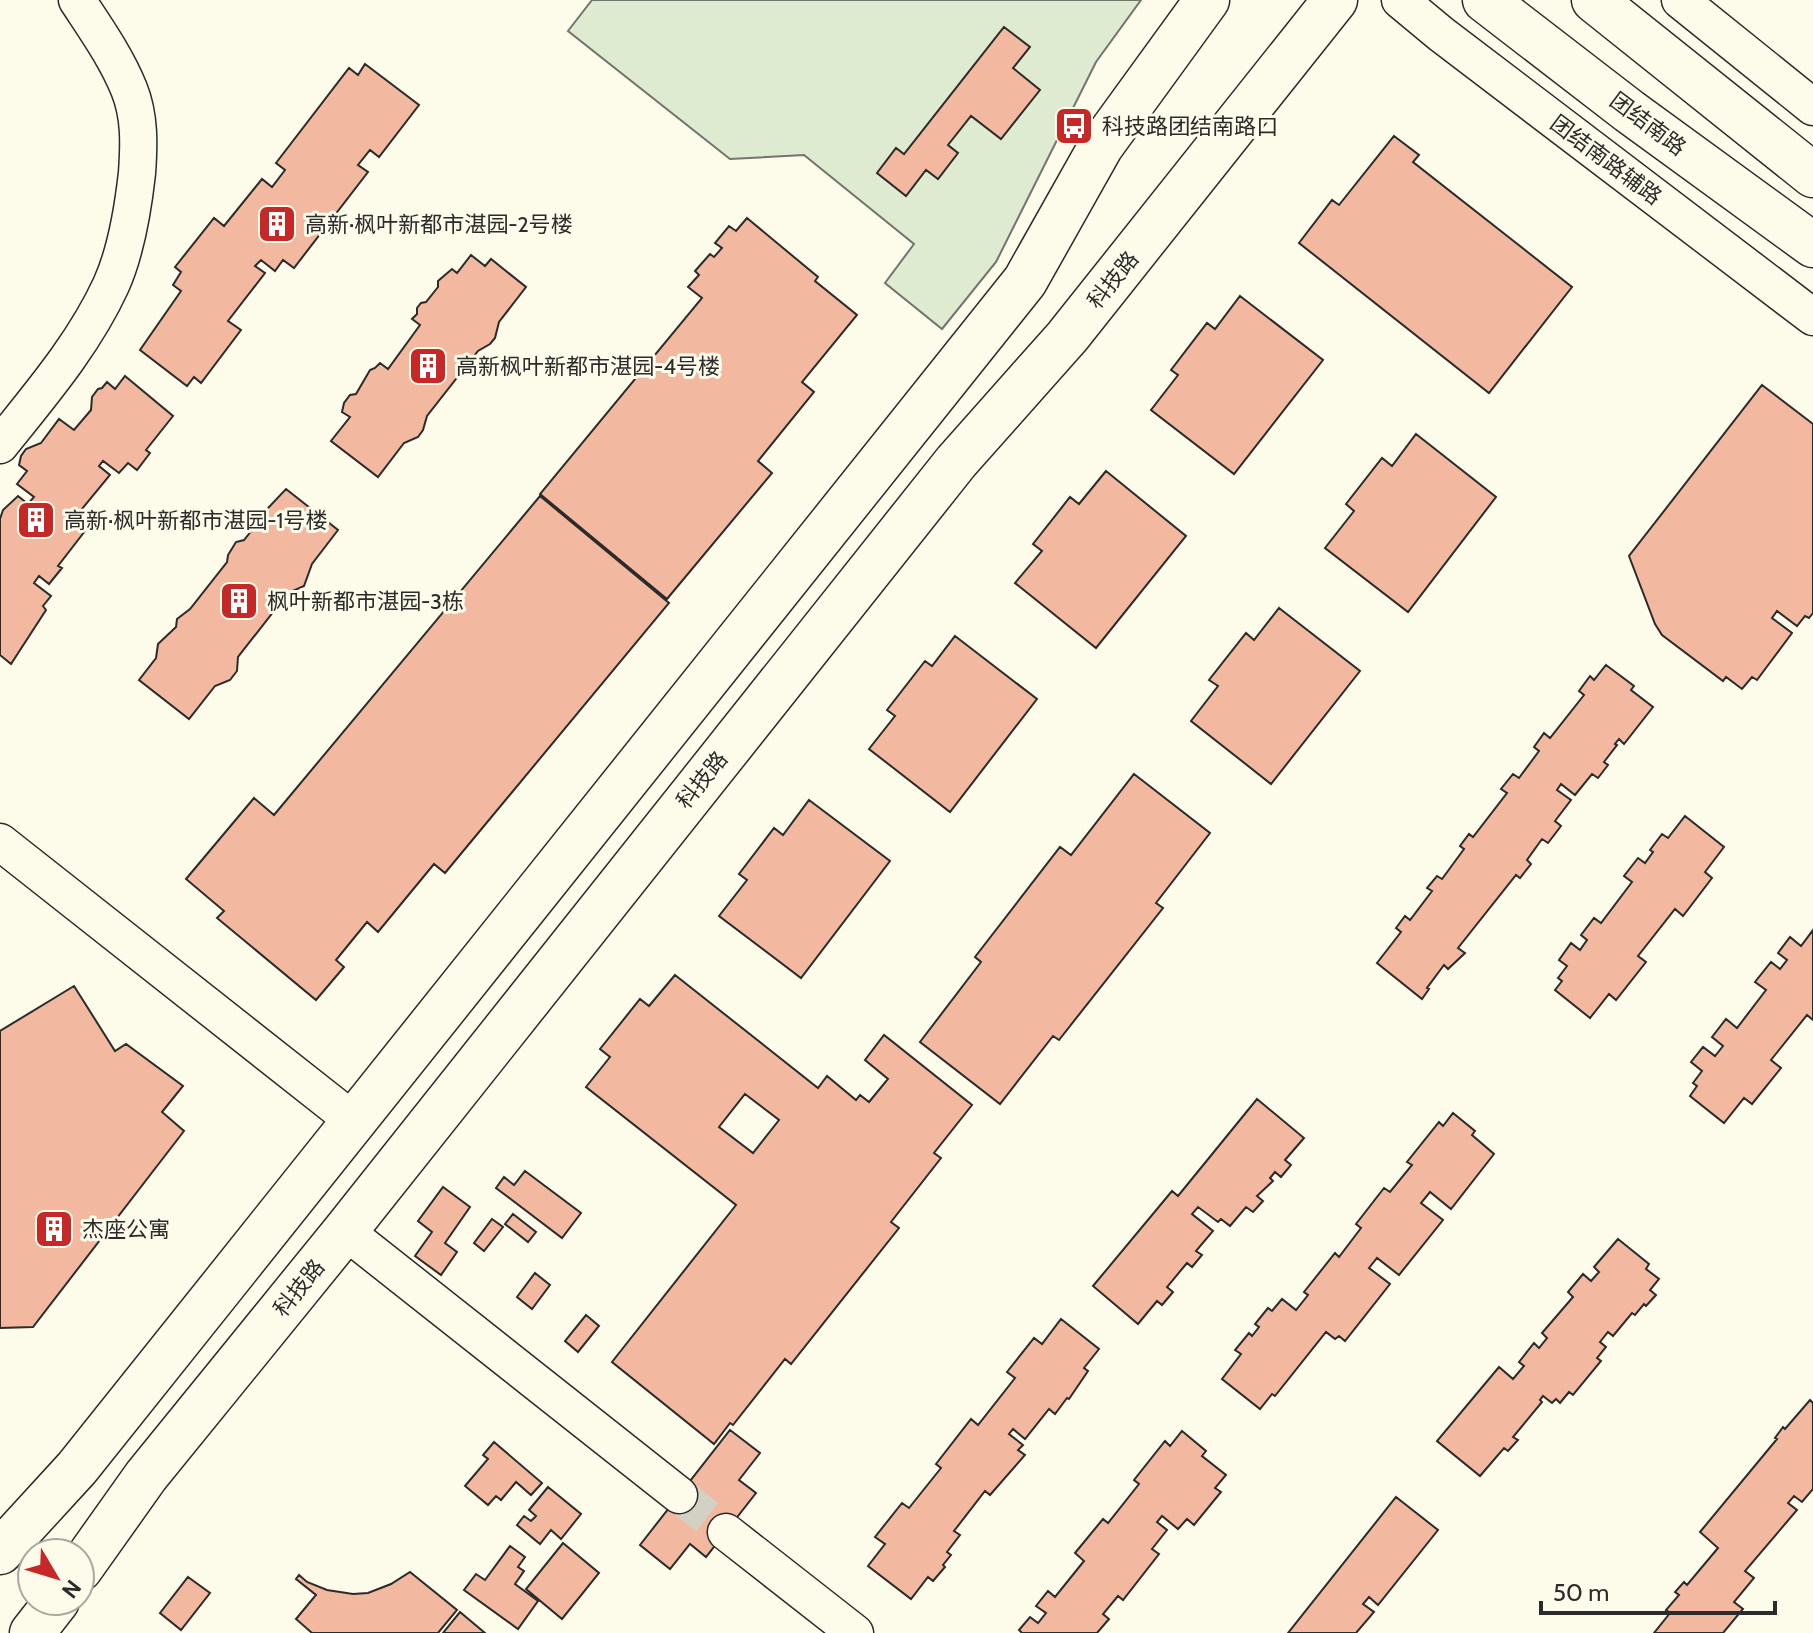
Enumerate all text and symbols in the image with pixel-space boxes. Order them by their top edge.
street label: 团结南路 [1605,87,1691,161]
bus stop icon: 科技路团结南路口 [1053,105,1095,147]
street label: 团结南路辅路 [1545,109,1667,211]
place label: 科技路团结南路口 [1102,113,1278,140]
building icon: 高新·枫叶新都市湛园-2号楼 [256,203,298,245]
place label: 高新·枫叶新都市湛园-2号楼 [305,211,573,238]
street label: 科技路 [1082,246,1144,314]
building icon: 高新枫叶新都市湛园-4号楼 [407,345,449,387]
place label: 高新枫叶新都市湛园-4号楼 [456,353,720,380]
building icon: 高新·枫叶新都市湛园-1号楼 [15,499,57,541]
place label: 高新·枫叶新都市湛园-1号楼 [64,507,327,534]
building icon: 枫叶新都市湛园-3栋 [218,580,260,622]
place label: 枫叶新都市湛园-3栋 [267,588,464,615]
street label: 科技路 [671,746,733,814]
building icon: 杰座公寓 [33,1208,75,1250]
place label: 杰座公寓 [82,1216,170,1243]
street label: 科技路 [268,1254,330,1322]
north arrow [16,1537,96,1617]
scale bar [1541,1565,1775,1615]
text: N [56,1575,87,1603]
text: 50 m [1553,1578,1609,1607]

